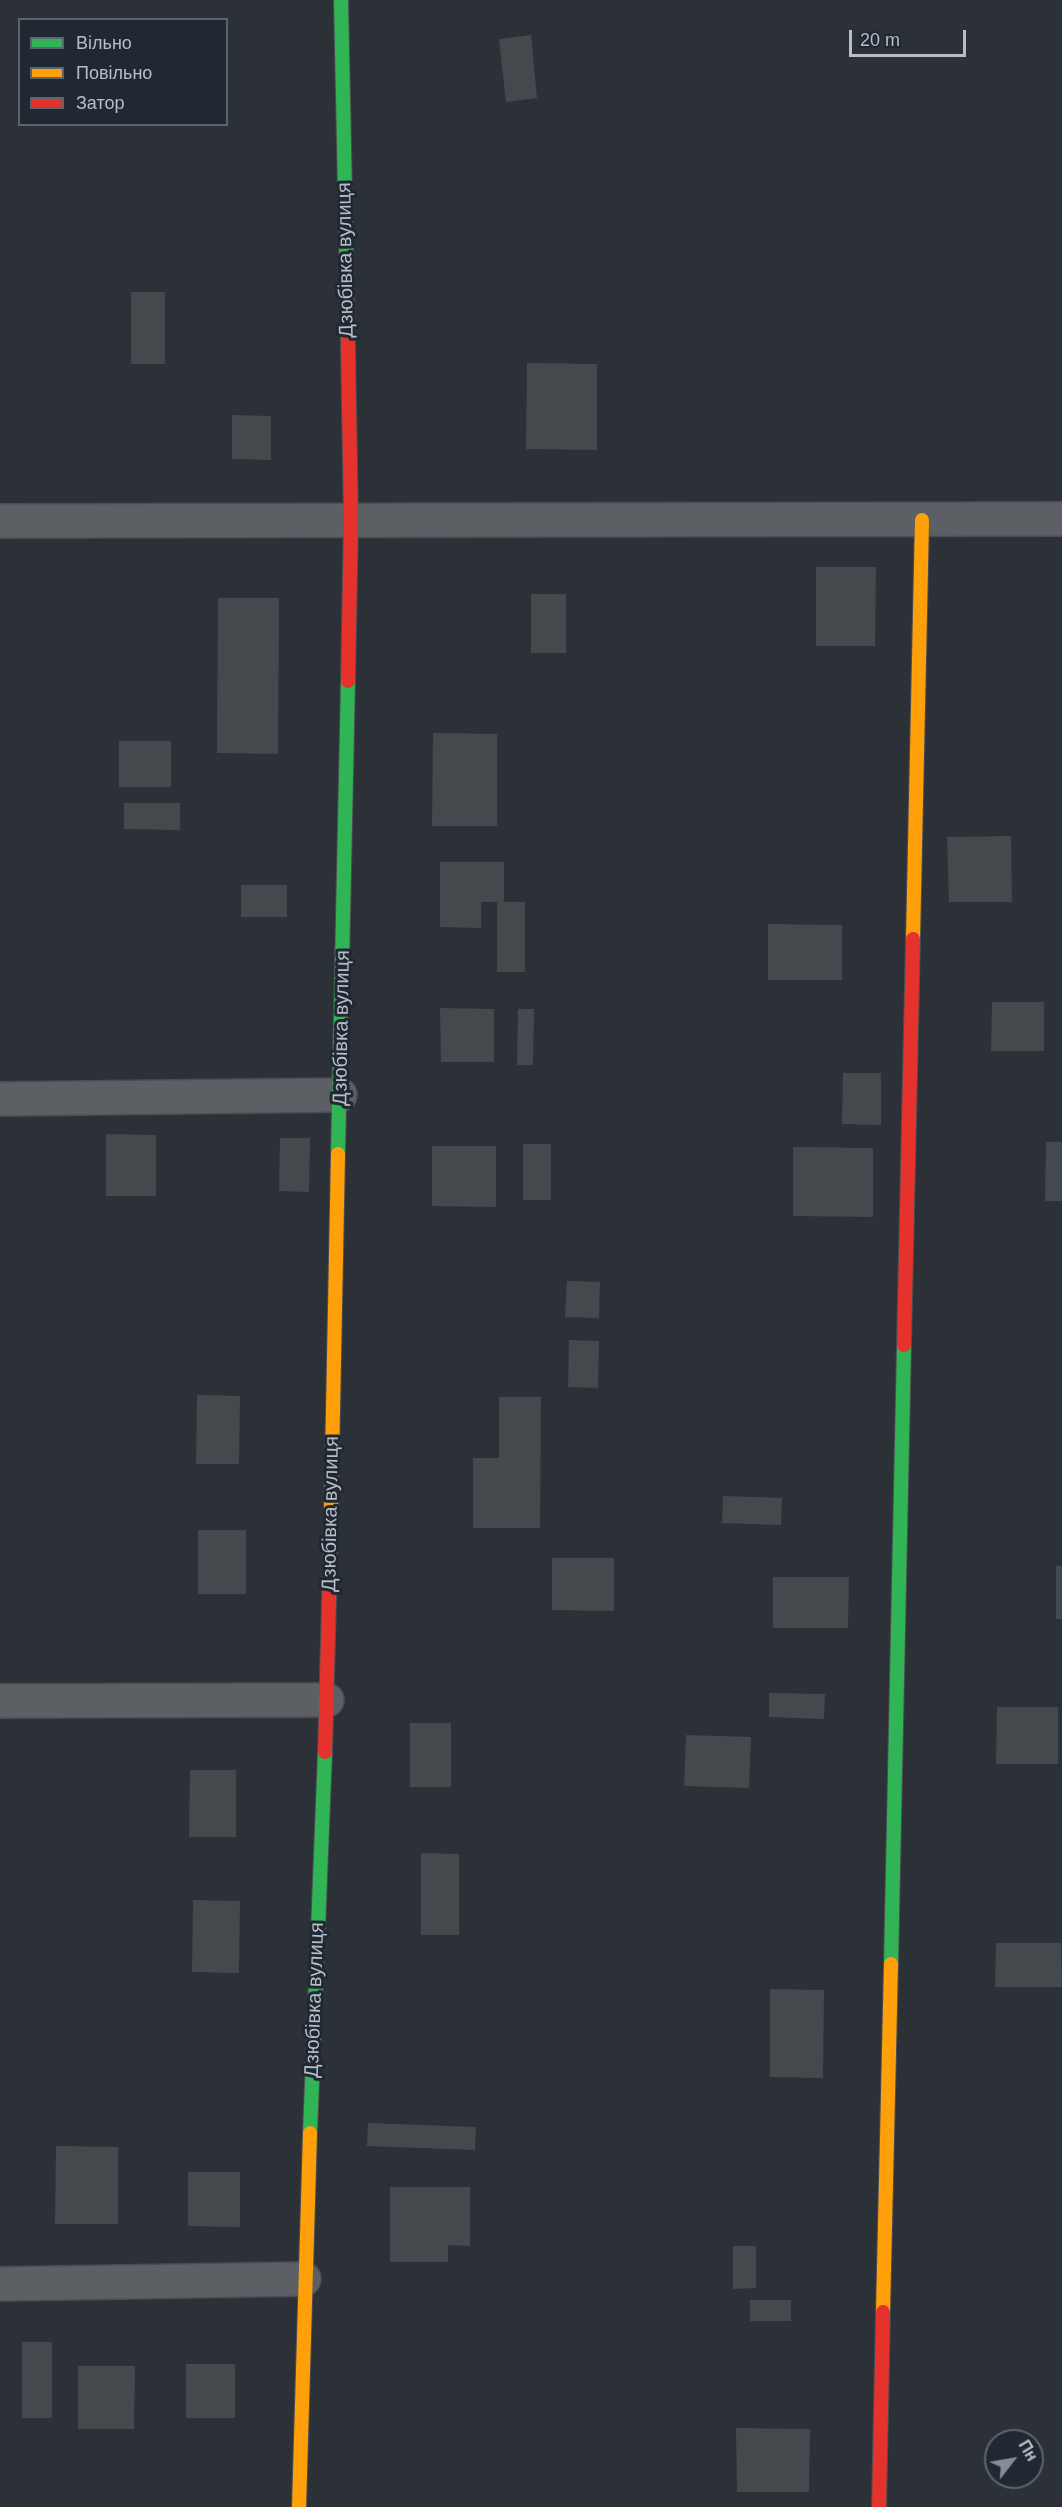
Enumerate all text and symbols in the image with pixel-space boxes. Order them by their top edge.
legend [18,18,228,126]
scale bar [852,18,969,56]
text: 20 m [860,30,900,50]
text: Вільно [76,33,132,53]
text: Повільно [76,63,152,83]
text: Затор [76,93,125,113]
street label: Дзюбівка вулиця [333,182,359,338]
street label: Дзюбівка вулиця [329,950,355,1106]
street label: Дзюбівка вулиця [318,1436,344,1592]
street label: Дзюбівка вулиця [300,1922,330,2078]
north arrow [984,2429,1044,2489]
text: Пн [1015,2437,1041,2464]

